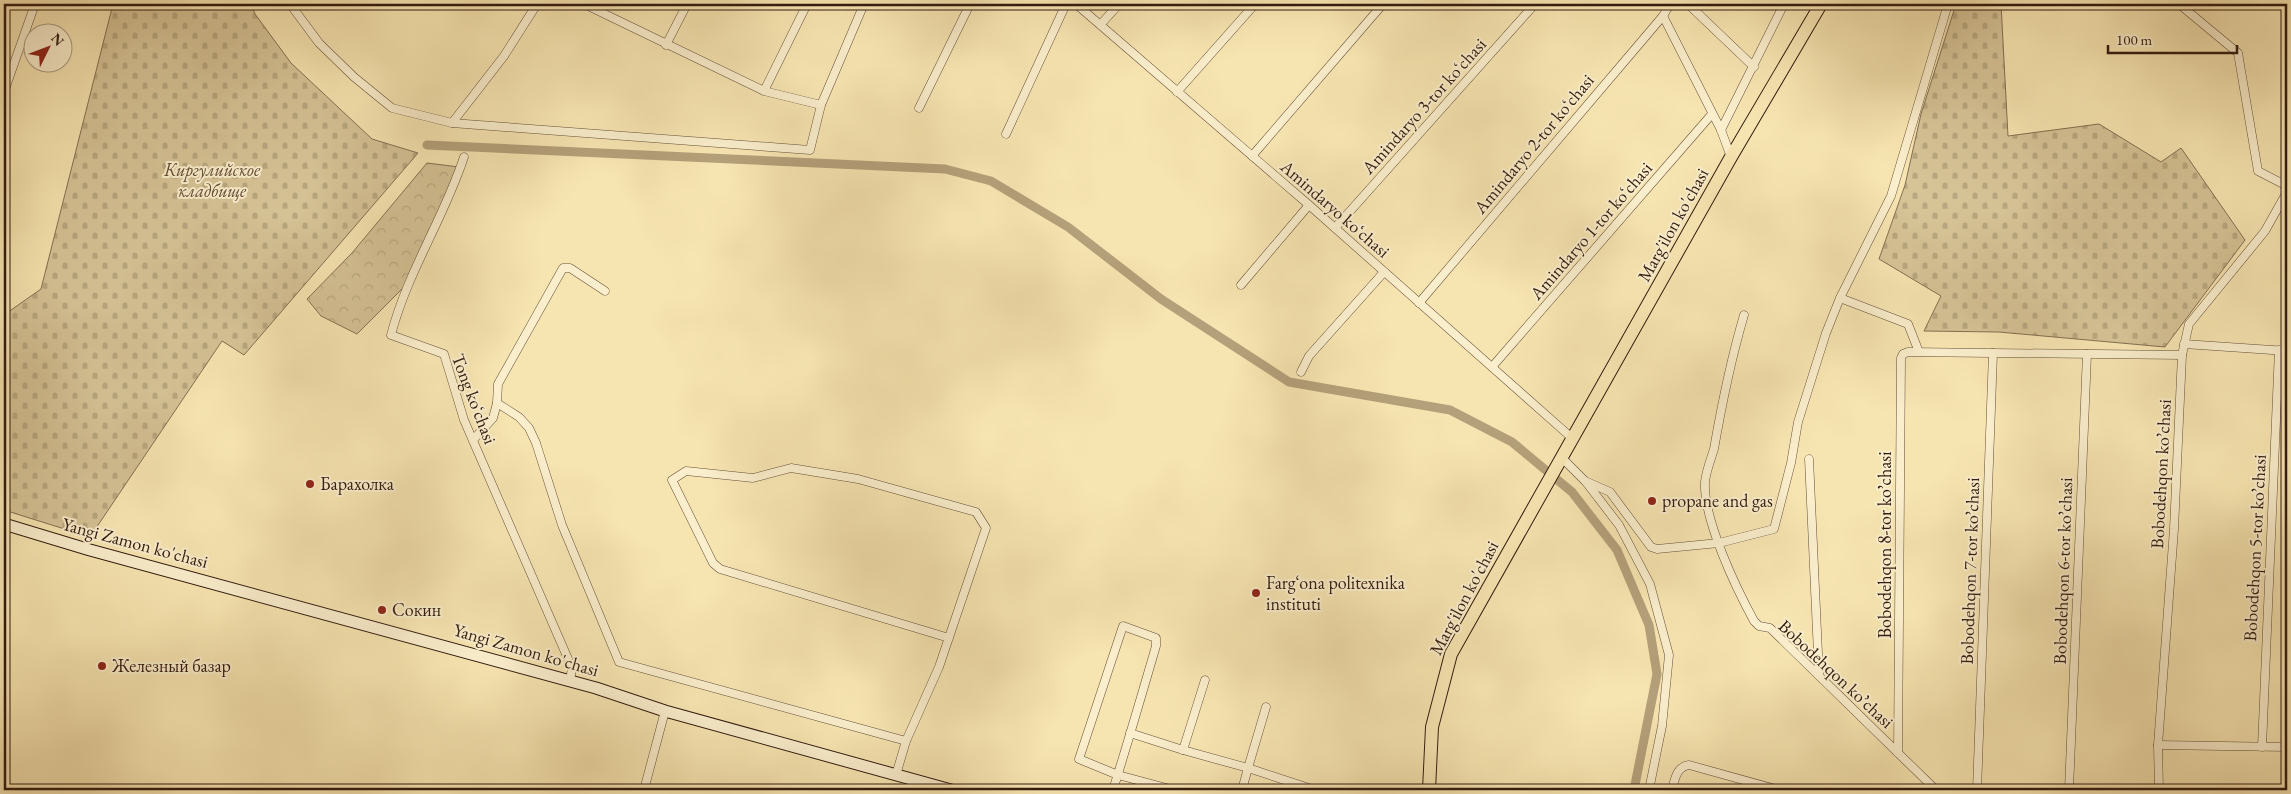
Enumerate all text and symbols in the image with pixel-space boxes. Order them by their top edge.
north arrow [22,22,72,72]
scale bar [2108,22,2237,54]
text: N [47,29,69,50]
text: 100 m [2116,30,2153,49]
street label: Amindaryo 3-tor koʻchasi [1356,32,1491,179]
street label: Amindaryo 2-tor koʻchasi [1468,69,1599,219]
street label: Amindaryo koʻchasi [1275,154,1395,263]
street label: Amindaryo 1-tor koʻchasi [1524,157,1657,305]
park label: Киргулийское кладбище [163,158,261,202]
street label: Marg'ilon ko'chasi [1632,163,1713,286]
street label: Tong koʻchasi [447,350,502,448]
street label: Bobodehqon koʼchasi [2145,398,2176,549]
street label: Bobodehqon 8-tor koʼchasi [1873,451,1896,639]
street label: Bobodehqon 5-tor koʼchasi [2238,453,2271,642]
place label: Барахолка [320,472,395,495]
street label: Bobodehqon 7-tor koʼchasi [1955,476,1984,665]
street label: Bobodehqon 6-tor koʼchasi [2048,476,2077,665]
marker: Барахолка [304,478,316,490]
place label: propane and gas [1662,489,1773,512]
marker: propane and gas [1646,495,1658,507]
street label: Yangi Zamon ko'chasi [60,512,211,573]
street label: Marg'ilon ko'chasi [1424,536,1504,659]
place label: Fargʻona politexnika instituti [1266,571,1406,615]
marker: Fargʻona politexnika instituti [1250,587,1262,599]
place label: Сокин [392,598,441,621]
marker: Сокин [376,604,388,616]
street label: Bobodehqon koʼchasi [1774,614,1899,733]
street label: Yangi Zamon ko'chasi [451,618,602,681]
place label: Железный базар [111,654,231,677]
marker: Железный базар [96,660,108,672]

